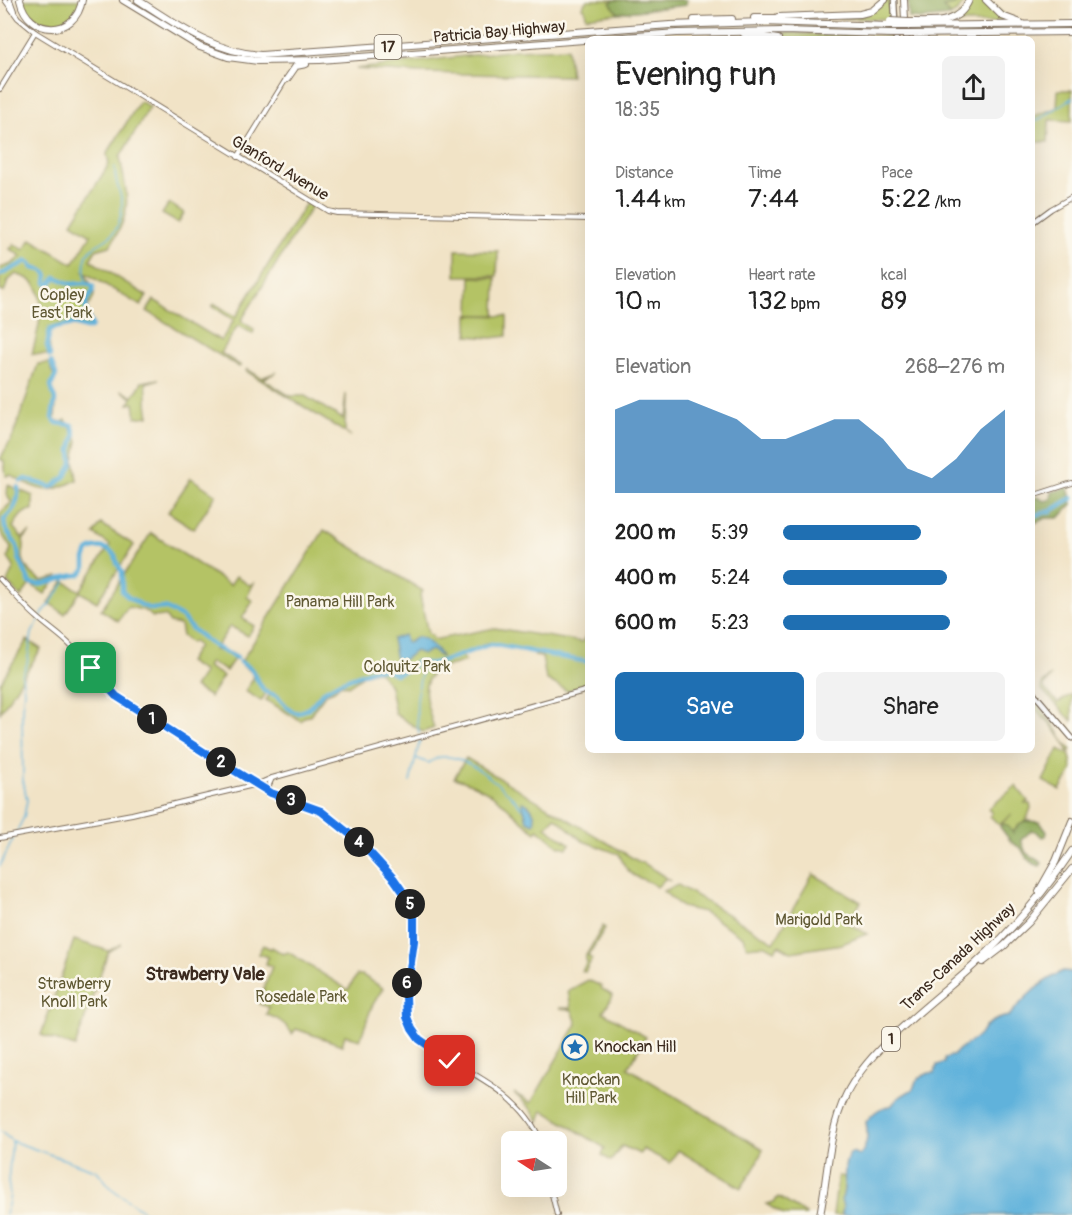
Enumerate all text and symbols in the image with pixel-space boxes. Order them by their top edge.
street label: Patricia Bay Highway [432,16,566,48]
road number: 17 [374,35,402,59]
text: Evening run [615,54,776,95]
button: share [942,56,1005,119]
text: 18:35 [615,97,660,122]
street label: Glanford Avenue [228,131,333,205]
text: Distance [615,163,674,183]
text: Time [748,163,781,183]
text: Pace [881,163,913,183]
text: 1.44 [615,183,661,215]
text: 7:44 [748,183,799,215]
text: 5:22 [881,183,931,215]
text: km [661,192,685,212]
text: /km [931,192,961,212]
text: Elevation [615,265,676,285]
text: Heart rate [748,265,815,285]
text: kcal [881,265,907,285]
park label: Copley East Park [32,285,93,323]
text: 10 [615,285,643,317]
text: 132 [748,285,787,317]
text: 89 [881,285,908,317]
text: m [643,294,661,314]
text: bpm [787,294,820,314]
text: Elevation [615,354,691,379]
text: 268–276 m [905,354,1005,379]
text: 200 m [615,520,676,545]
text: 5:39 [711,520,749,545]
text: 400 m [615,565,676,590]
text: 5:24 [711,565,750,590]
park label: Panama Hill Park [286,592,395,612]
text: 600 m [615,610,676,635]
text: 5:23 [711,610,749,635]
pin [65,642,116,693]
icon: arrive [74,651,107,684]
park label: Colquitz Park [364,657,451,677]
button: Save [615,672,804,741]
button: Share [816,672,1005,741]
pin: 1 [137,704,167,734]
text: 1 [149,709,155,729]
pin: 2 [206,747,236,777]
text: 2 [217,752,225,772]
pin: 3 [276,785,306,815]
text: 3 [287,790,295,810]
pin: 4 [344,827,374,857]
text: 4 [354,832,364,852]
pin: 5 [395,889,425,919]
text: 5 [406,894,414,914]
street label: Trans-Canada Highway [896,899,1020,1015]
park label: Marigold Park [775,910,863,930]
district label: Strawberry Vale [145,963,266,986]
pin: 6 [392,968,422,998]
text: 6 [402,973,412,993]
park label: Strawberry Knoll Park [37,974,111,1012]
park label: Rosedale Park [255,987,347,1007]
road number: 1 [882,1027,900,1051]
place icon: Knockan Hill [560,1032,590,1062]
pin [424,1035,475,1086]
place label: Knockan Hill [594,1037,677,1057]
icon: check [433,1044,466,1077]
park label: Knockan Hill Park [562,1070,620,1108]
north arrow [501,1131,567,1197]
map controls [501,1131,567,1197]

